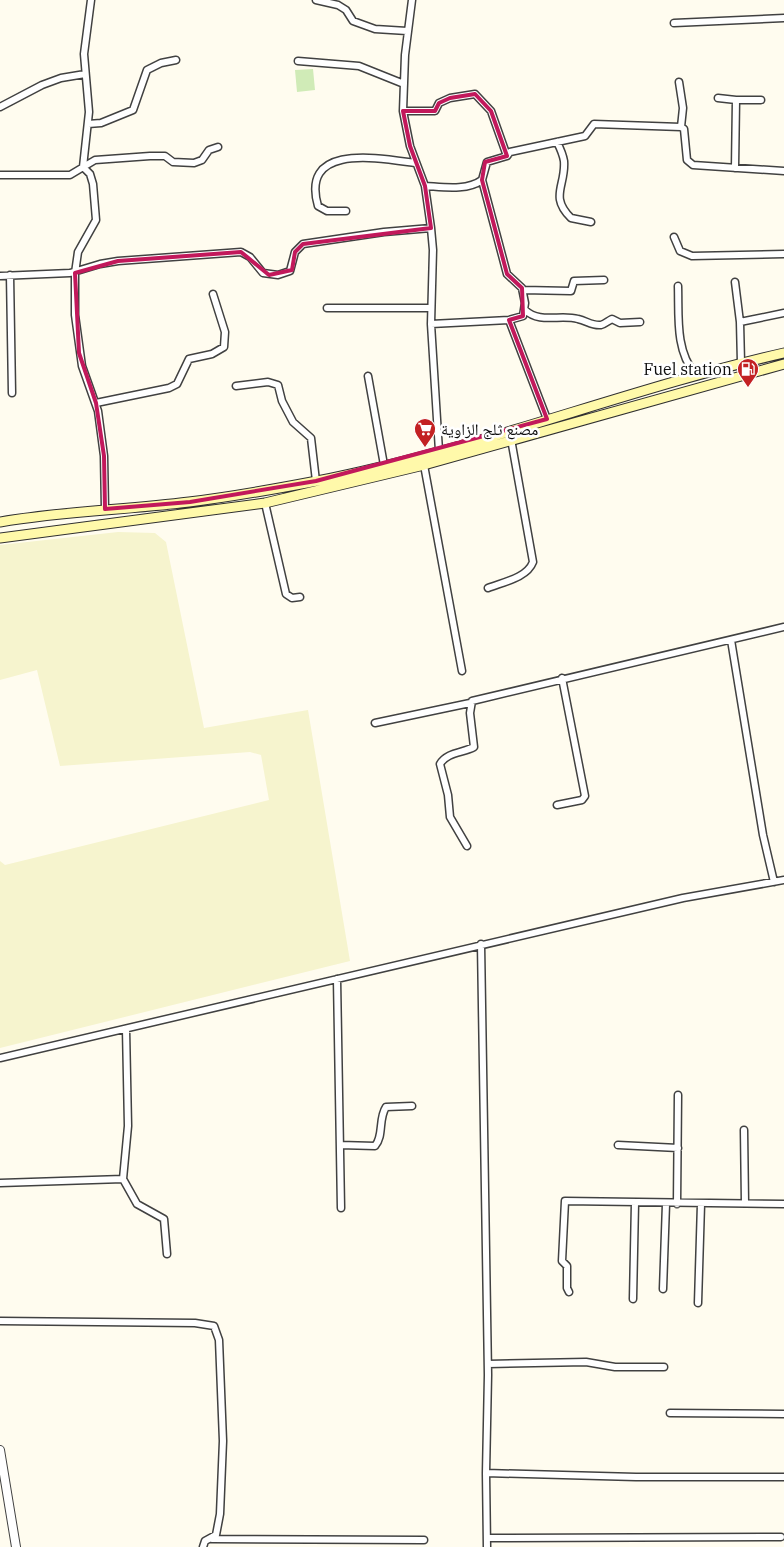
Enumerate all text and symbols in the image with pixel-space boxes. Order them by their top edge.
fuel station icon: Fuel station [736,357,760,388]
place label: Fuel station [644,359,732,379]
supermarket icon: مصنع ثلج الزاوية [413,417,437,448]
place label: مصنع ثلج الزاوية [441,419,538,440]

